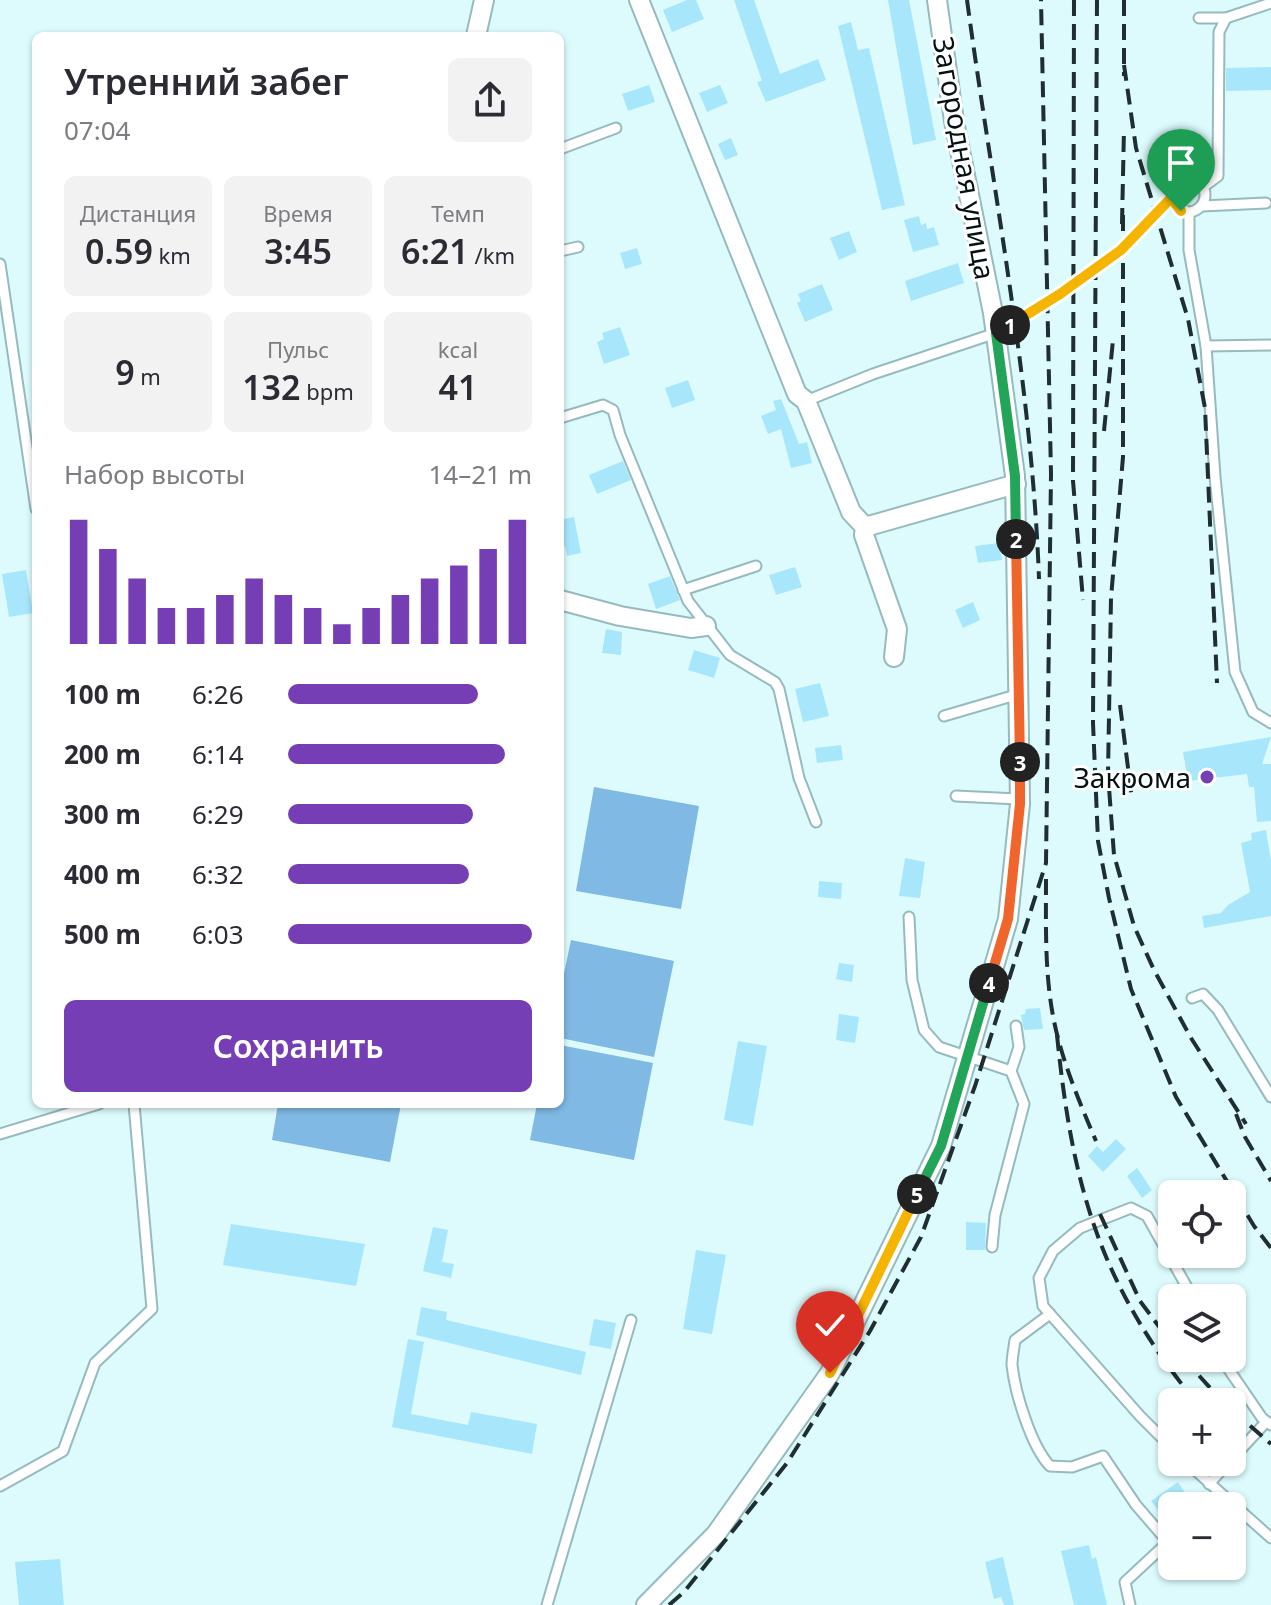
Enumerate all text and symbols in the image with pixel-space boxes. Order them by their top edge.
street label: Загородная улица [925,33,1005,283]
text: Утренний забег [64,57,348,106]
button: share [448,58,532,142]
text: 07:04 [64,112,130,148]
pin [1147,129,1215,211]
icon: arrive [1159,141,1203,185]
text: Дистанция [80,198,196,228]
text: Время [263,198,333,228]
text: Темп [431,198,485,228]
text: 0.59 [85,228,153,274]
text: 3:45 [264,228,332,274]
text: 6:21 [401,228,469,274]
text: km [153,240,191,270]
text: /km [469,240,515,270]
pin: 1 [990,305,1030,345]
text: 1 [1004,310,1016,340]
text: Пульс [267,334,329,364]
text: kcal [438,334,478,364]
text: 9 [115,349,135,395]
text: m [135,361,161,391]
text: 132 [242,364,301,410]
text: 41 [439,364,477,410]
text: bpm [301,376,354,406]
text: Набор высоты [64,456,245,492]
text: 14–21 m [428,456,532,492]
pin: 2 [996,519,1036,559]
text: 2 [1010,524,1022,554]
text: 100 m [64,676,141,712]
text: 6:26 [192,676,244,712]
text: 200 m [64,736,141,772]
text: 6:14 [192,736,244,772]
pin: 3 [1000,742,1040,782]
text: 3 [1014,747,1026,777]
place label: Закрома [1074,758,1191,796]
marker: Закрома [1198,768,1216,786]
text: 300 m [64,796,141,832]
text: 6:29 [192,796,244,832]
text: 400 m [64,856,141,892]
text: 6:32 [192,856,244,892]
text: 500 m [64,916,141,952]
text: 6:03 [192,916,244,952]
pin: 4 [969,963,1009,1003]
text: 4 [983,968,995,998]
button: Сохранить [64,1000,532,1092]
pin: 5 [897,1174,937,1214]
text: 5 [911,1179,923,1209]
map controls [1158,1180,1246,1580]
button: locate [1158,1180,1246,1268]
button: layers [1158,1284,1246,1372]
pin [796,1291,864,1373]
icon: check [808,1303,852,1347]
button: + [1158,1388,1246,1476]
button: − [1158,1492,1246,1580]

